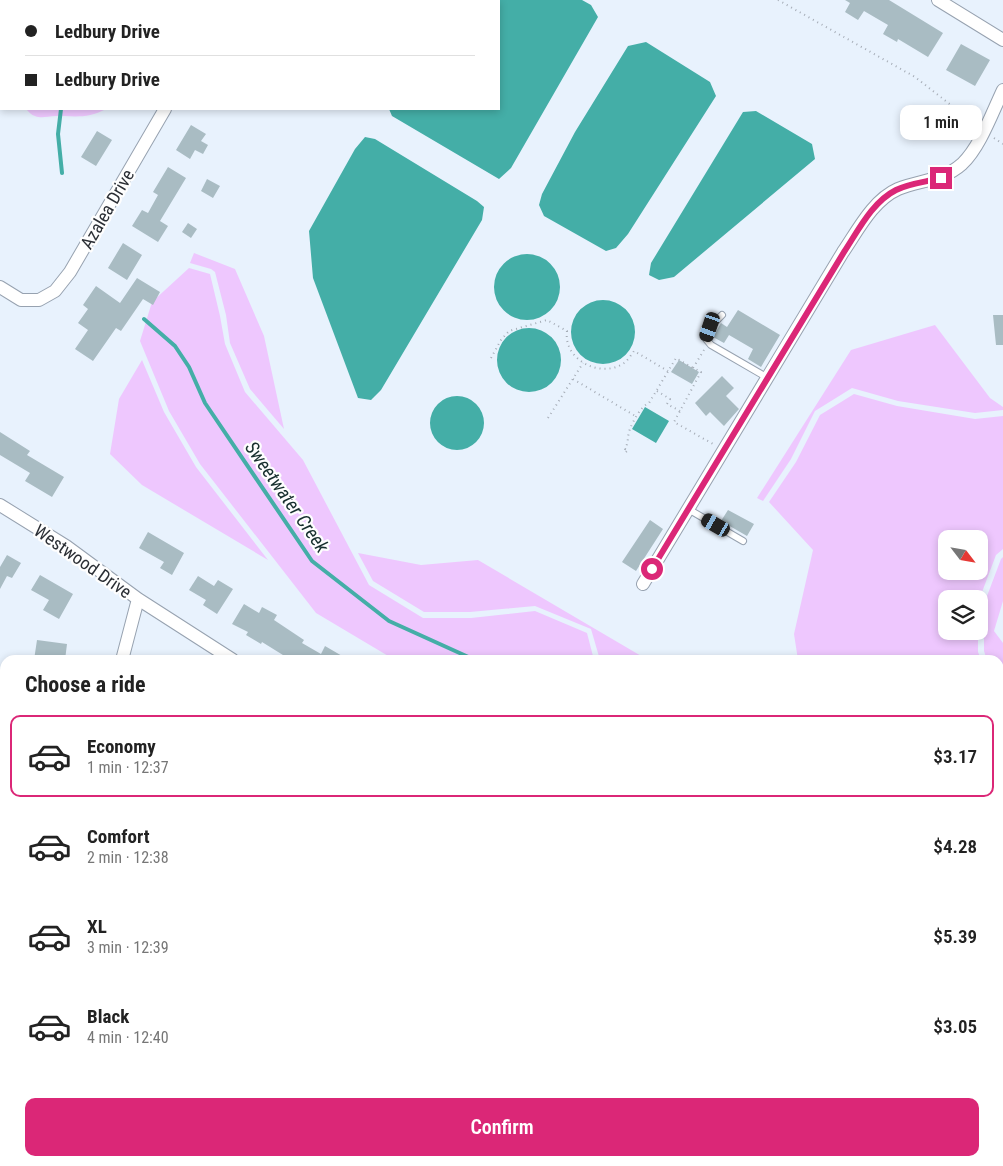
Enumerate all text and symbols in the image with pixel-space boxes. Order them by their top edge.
text: Ledbury Drive [55,20,160,43]
text: Ledbury Drive [55,68,160,91]
callout: 1 min [900,106,982,140]
text: 1 min [923,113,959,132]
street label: Azalea Drive [76,166,138,252]
route end [930,167,952,189]
car [698,310,721,344]
water label: Sweetwater Creek [240,437,334,558]
car [699,511,732,539]
street label: Westwood Drive [30,520,136,602]
north arrow [938,530,988,580]
map controls [938,530,988,640]
route start [641,558,663,580]
button: layers [938,590,988,640]
text: Choose a ride [25,672,146,697]
icon: car [27,734,72,779]
text: Economy [87,735,156,758]
text: $3.17 [933,745,977,768]
text: 1 min · 12:37 [87,758,169,777]
icon: car [27,824,72,869]
text: Comfort [87,825,150,848]
text: $4.28 [933,835,977,858]
text: 2 min · 12:38 [87,848,169,867]
icon: car [27,914,72,959]
text: XL [87,915,107,938]
text: $5.39 [933,925,977,948]
text: 3 min · 12:39 [87,938,169,957]
icon: car [27,1004,72,1049]
text: Black [87,1005,129,1028]
text: $3.05 [933,1015,977,1038]
text: 4 min · 12:40 [87,1028,169,1047]
button: Confirm [25,1098,979,1156]

